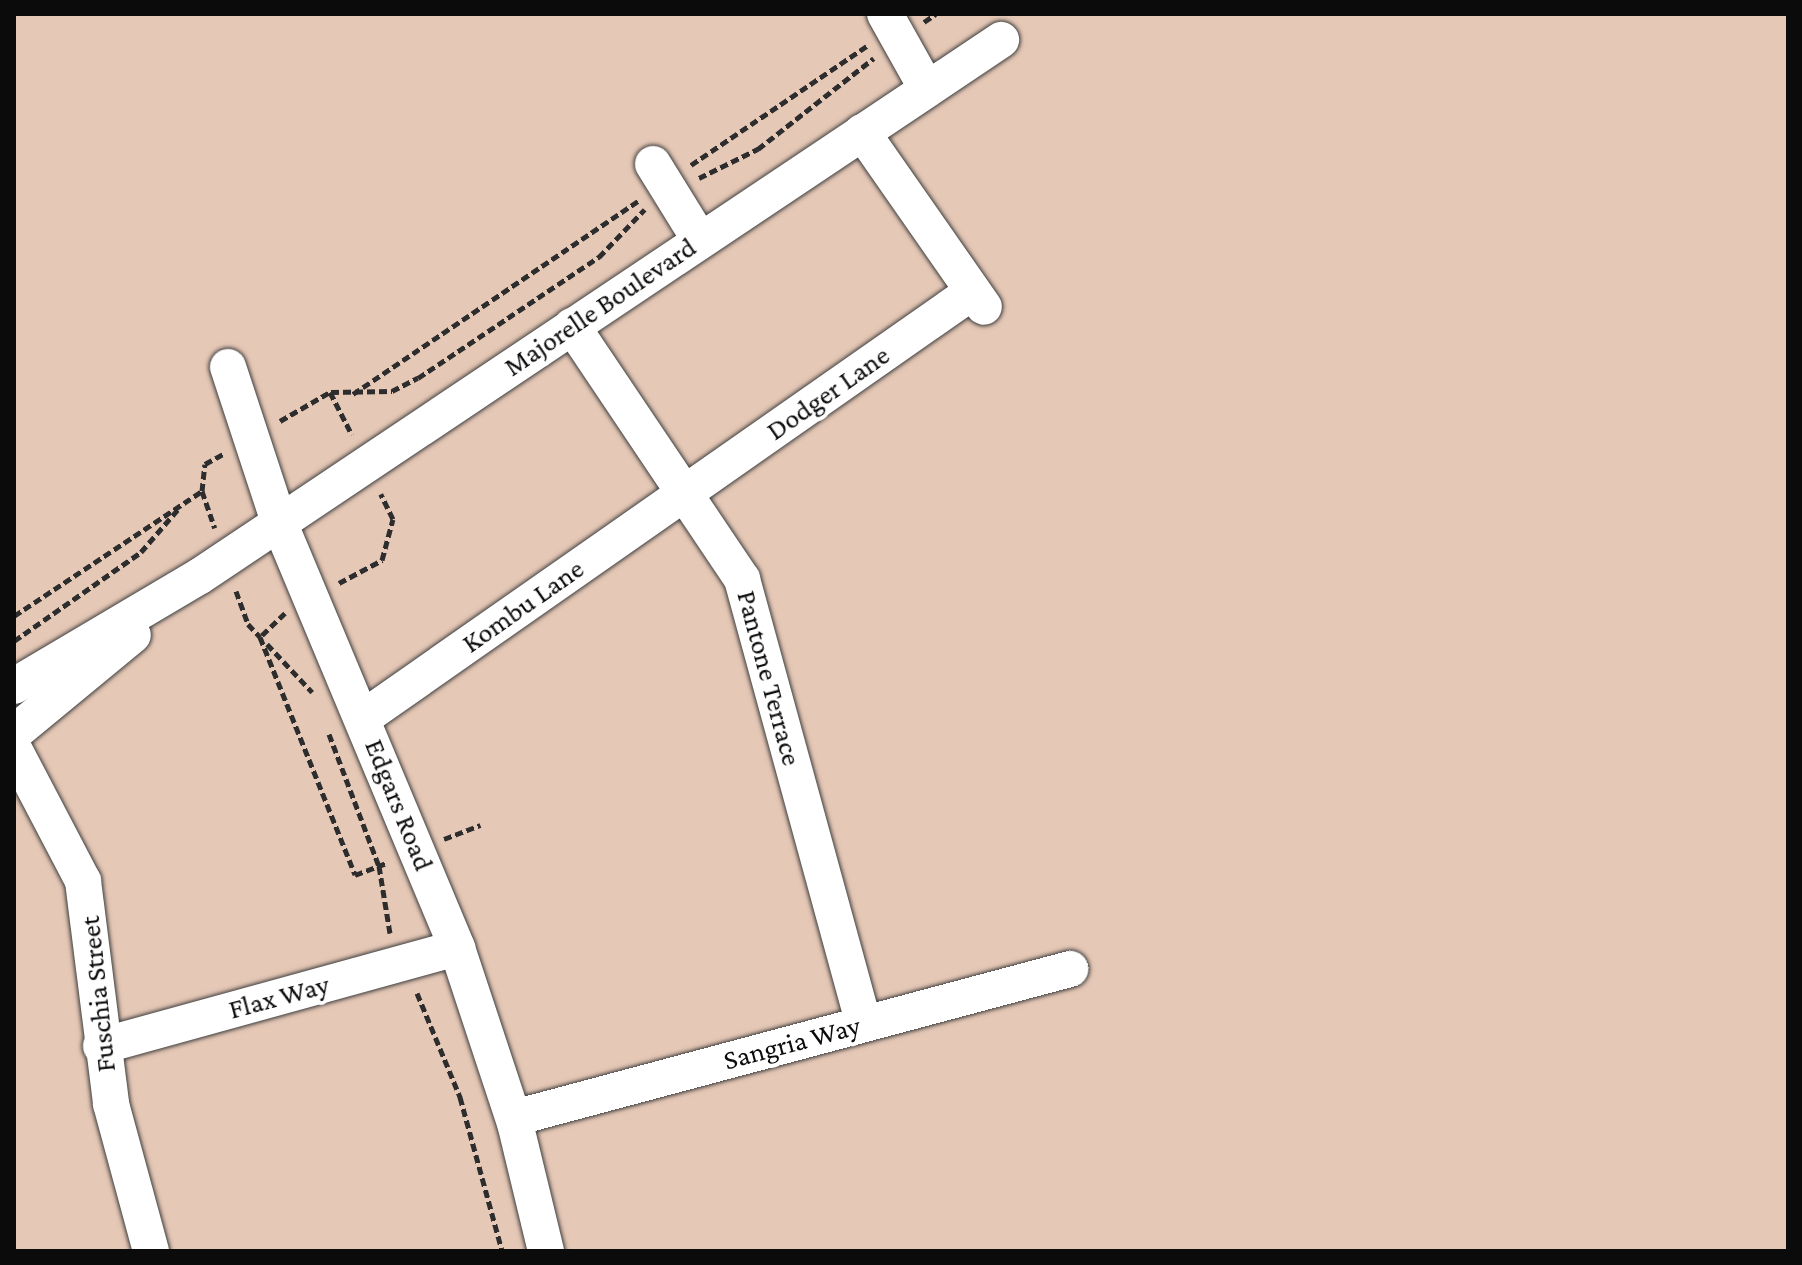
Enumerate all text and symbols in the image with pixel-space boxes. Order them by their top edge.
street label: Majorelle Boulevard [498,230,702,384]
street label: Dodger Lane [760,338,896,448]
street label: Kombu Lane [456,552,590,660]
street label: Pantone Terrace [730,587,808,769]
street label: Edgars Road [357,734,441,876]
street label: Fuschia Street [73,914,123,1074]
street label: Flax Way [225,967,333,1027]
street label: Sangria Way [720,1009,864,1077]

